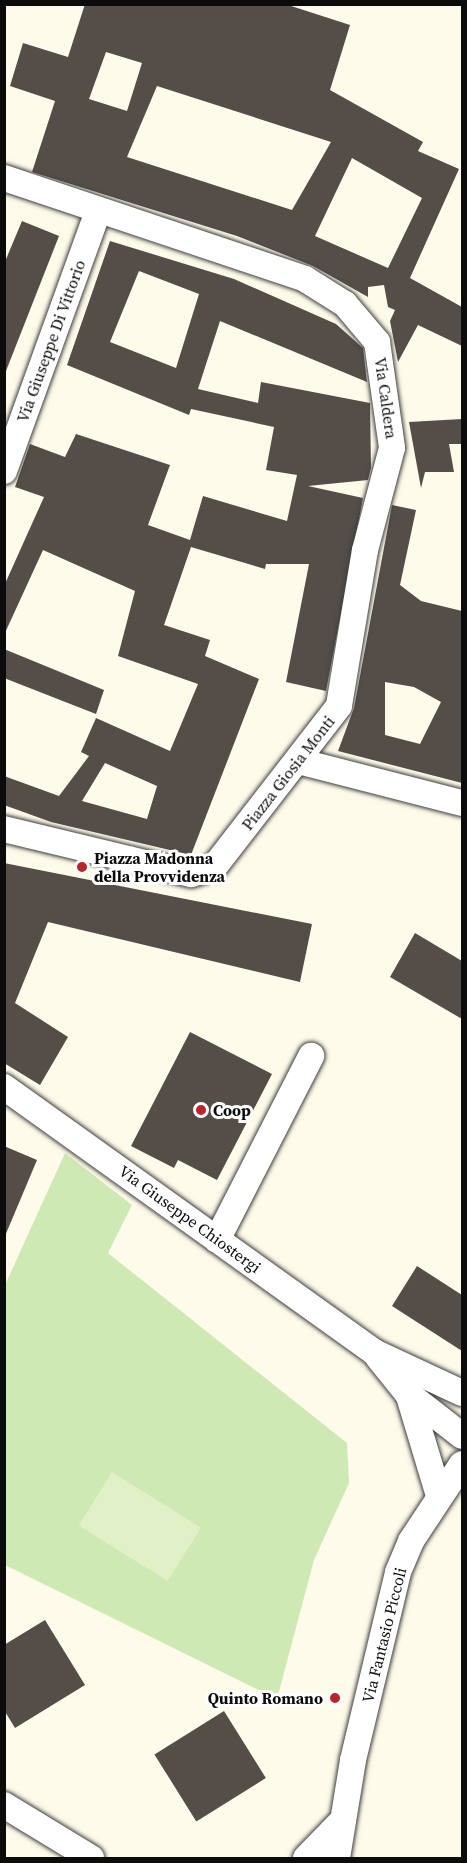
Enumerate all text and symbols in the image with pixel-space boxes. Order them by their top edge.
street label: Via Giuseppe Di Vittorio [13,257,89,425]
street label: Via Caldera [371,356,401,440]
street label: Piazza Giosia Monti [237,712,339,834]
place label: Piazza Madonna della Provvidenza [94,848,225,886]
marker: Piazza Madonna della Provvidenza [75,860,89,874]
place label: Coop [213,1100,251,1120]
marker: Coop [194,1103,208,1117]
street label: Via Giuseppe Chiostergi [115,1161,265,1277]
street label: Via Fantasio Piccoli [358,1565,410,1705]
place label: Quinto Romano [208,1688,323,1708]
marker: Quinto Romano [328,1691,342,1705]

